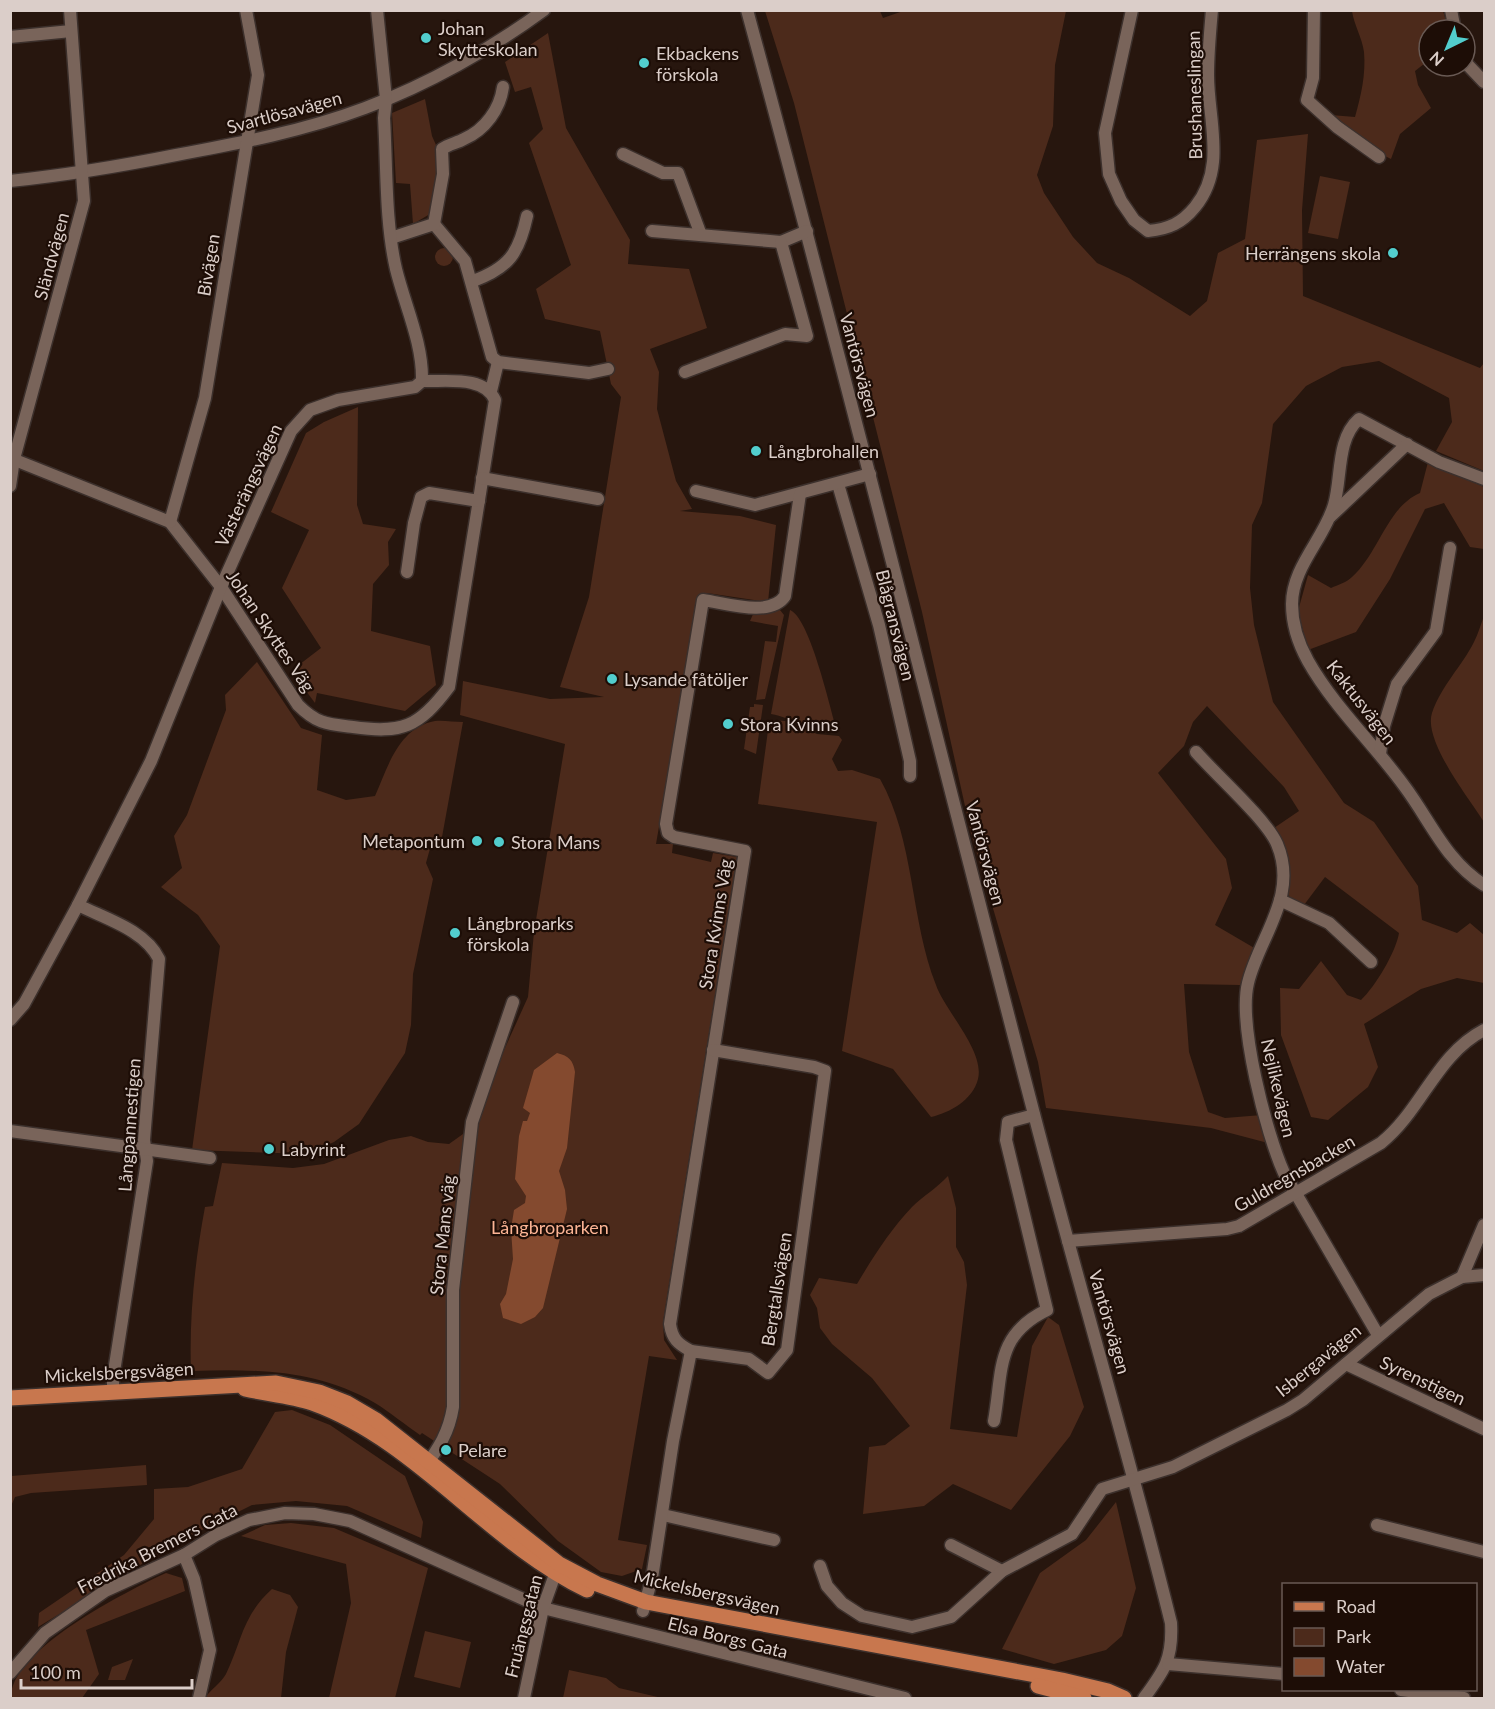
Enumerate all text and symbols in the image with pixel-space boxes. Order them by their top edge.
place label: Johan Skytteskolan [438,17,538,60]
north arrow [1417,18,1477,78]
street label: Brushaneslingan [1182,30,1206,160]
marker: Johan Skytteskolan [419,31,433,45]
place label: Ekbackens förskola [656,42,739,85]
text: N [1425,48,1447,70]
marker: Ekbackens förskola [637,56,651,70]
street label: Svartlösavägen [224,86,344,138]
street label: Sländvägen [29,210,73,302]
street label: Bivägen [192,232,224,298]
place label: Herrängens skola [1245,242,1381,264]
marker: Herrängens skola [1386,246,1400,260]
street label: Vantörsvägen [835,310,885,420]
street label: Västerängsvägen [210,420,286,550]
place label: Långbrohallen [768,440,879,462]
marker: Långbrohallen [749,444,763,458]
street label: Johan Skyttes Väg [222,566,320,696]
street label: Blågransvägen [872,567,920,683]
street label: Kaktusvägen [1322,655,1402,749]
place label: Lysande fåtöljer [624,668,748,690]
marker: Lysande fåtöljer [605,672,619,686]
place label: Stora Kvinns [740,713,839,735]
marker: Stora Kvinns [721,717,735,731]
street label: Vantörsvägen [961,798,1011,908]
place label: Metapontum [362,830,465,852]
place label: Stora Mans [511,831,600,853]
marker: Metapontum [470,834,484,848]
marker: Stora Mans [492,835,506,849]
street label: Stora Kvinns Väg [694,857,736,991]
place label: Långbroparks förskola [467,912,574,955]
marker: Långbroparks förskola [448,926,462,940]
street label: Nejlikevägen [1257,1037,1301,1139]
street label: Långpannestigen [113,1057,145,1193]
street label: Guldregnsbacken [1230,1129,1358,1217]
place label: Labyrint [281,1138,346,1160]
marker: Labyrint [262,1142,276,1156]
street label: Stora Mans väg [425,1174,459,1296]
park label: Långbroparken [491,1216,609,1238]
street label: Bergtallsvägen [756,1230,796,1348]
street label: Vantörsvägen [1085,1267,1135,1377]
street label: Isbergavägen [1271,1319,1365,1401]
street label: Syrenstigen [1377,1351,1469,1409]
street label: Mickelsbergsvägen [44,1357,194,1387]
place label: Pelare [458,1439,507,1461]
marker: Pelare [439,1443,453,1457]
street label: Fredrika Bremers Gata [73,1498,241,1598]
street label: Mickelsbergsvägen [632,1564,782,1620]
street label: Fruängsgatan [500,1572,546,1680]
legend [1282,1583,1477,1691]
text: Road [1336,1595,1376,1617]
street label: Elsa Borgs Gata [666,1611,790,1663]
text: Park [1336,1625,1372,1647]
scale bar [21,1652,192,1690]
text: Water [1336,1655,1385,1677]
text: 100 m [30,1661,81,1683]

